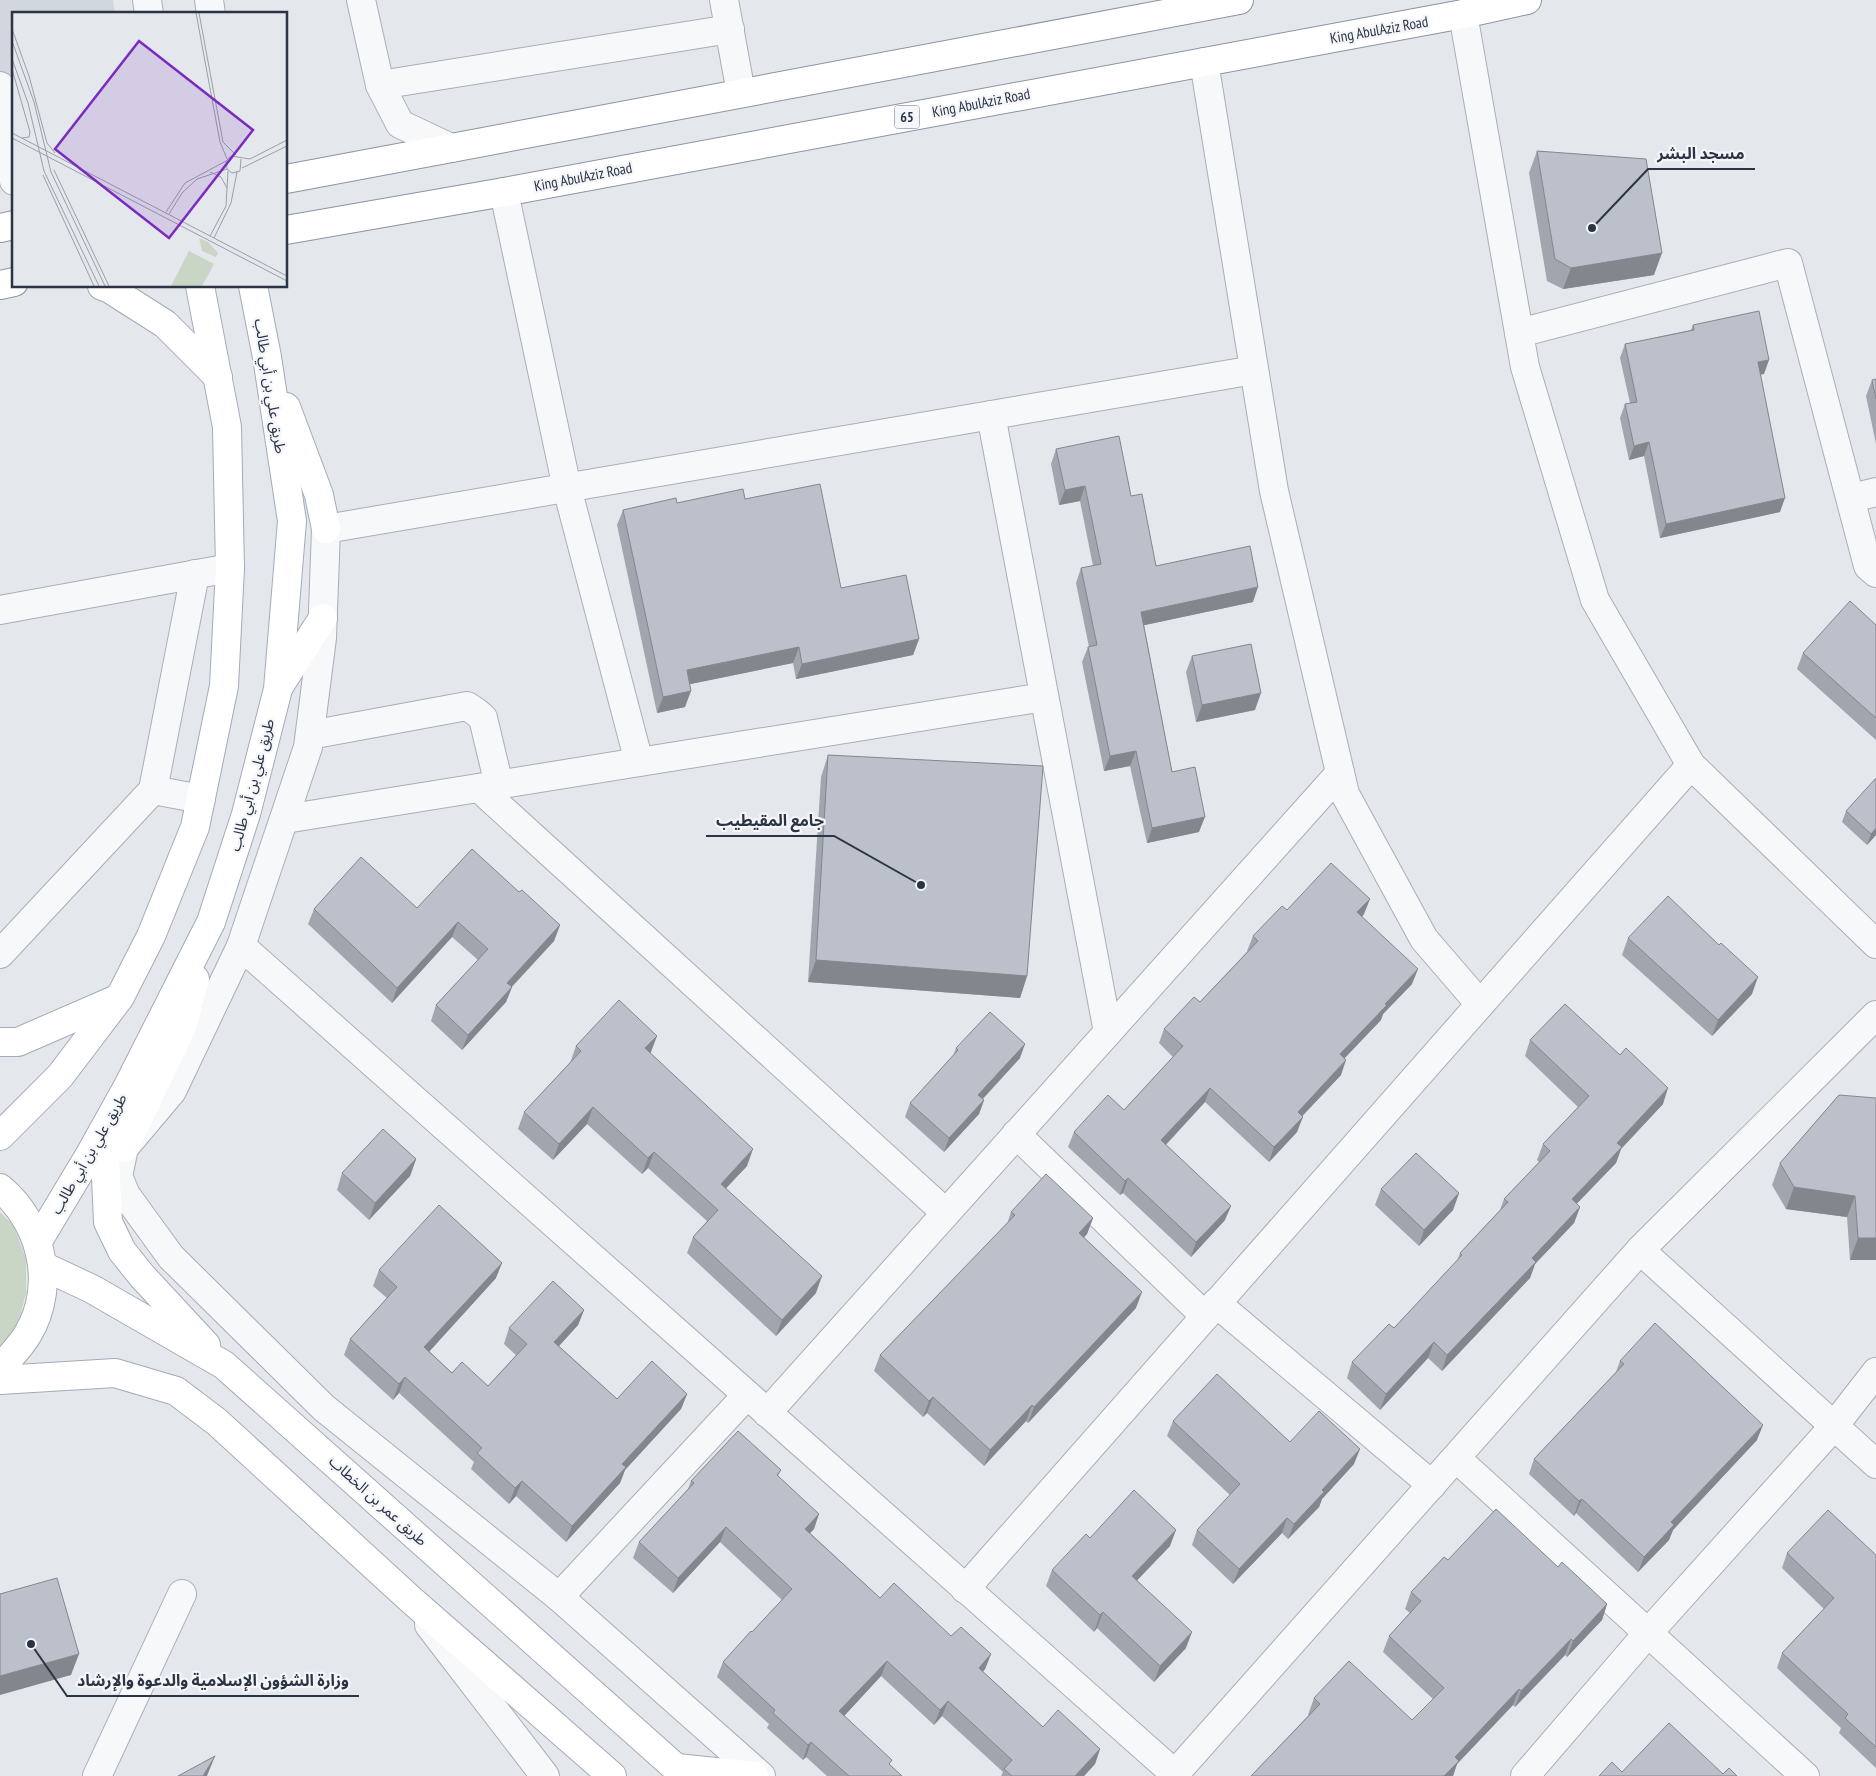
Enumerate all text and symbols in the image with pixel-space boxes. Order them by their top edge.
inset map [12,12,288,288]
street label: King AbulAziz Road [1328,12,1430,47]
street label: King AbulAziz Road [930,84,1032,121]
road number: 65 [894,105,920,128]
callout: مسجد البشر [1648,138,1755,169]
text: مسجد البشر [1656,143,1745,163]
street label: King AbulAziz Road [532,158,634,195]
street label: طريق علي بن أبي طالب [248,317,291,455]
street label: طريق علي بن أبي طالب [225,717,281,854]
callout: جامع المقيطيب [706,805,834,836]
text: جامع المقيطيب [716,810,824,833]
street label: طريق علي بن أبي طالب [46,1090,133,1219]
street label: طريق عمر بن الخطاب [325,1451,431,1551]
callout: وزارة الشؤون الإسلامية والدعوة والإرشاد [67,1665,359,1696]
text: وزارة الشؤون الإسلامية والدعوة والإرشاد [77,1670,349,1692]

